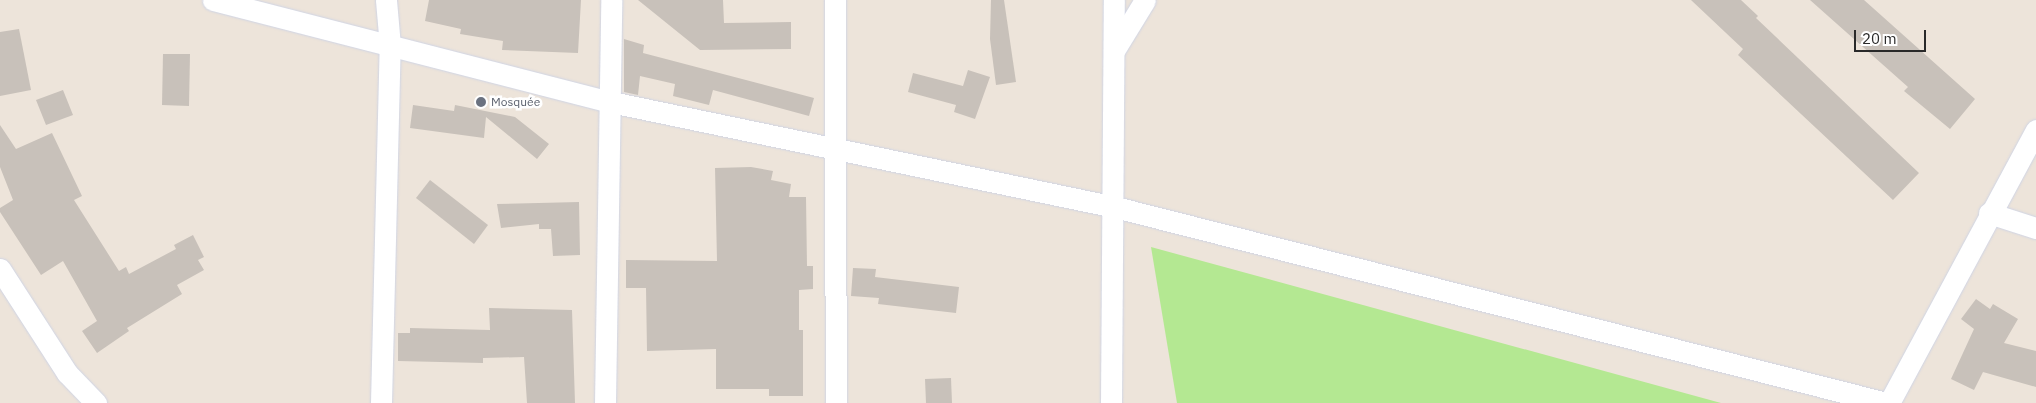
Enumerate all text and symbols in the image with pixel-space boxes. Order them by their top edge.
scale bar [1856,20,1928,52]
text: 20 m [1862,29,1897,48]
place label: Mosquée [491,95,540,109]
marker: Mosquée [475,96,487,108]

